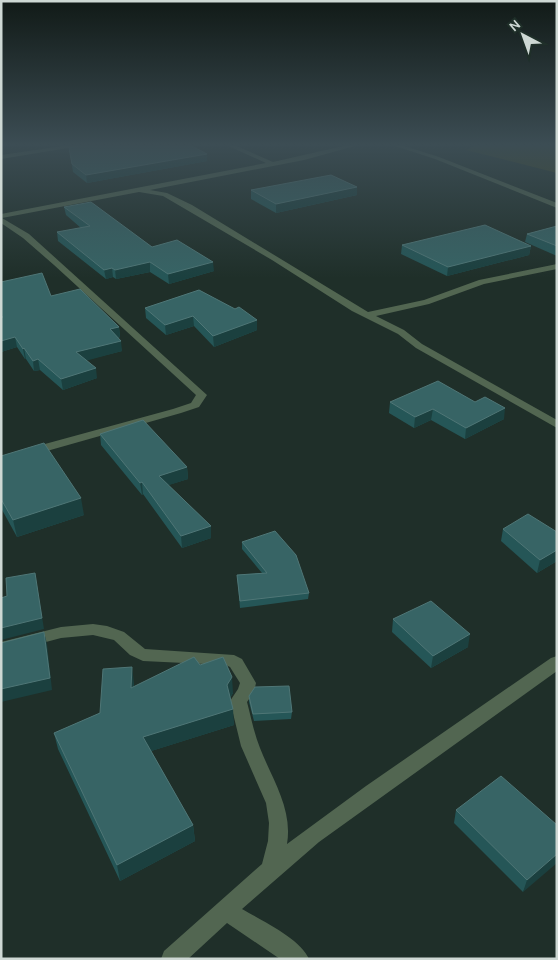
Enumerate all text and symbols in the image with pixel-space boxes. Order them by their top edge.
north arrow [498,10,548,60]
text: N [505,16,524,35]

